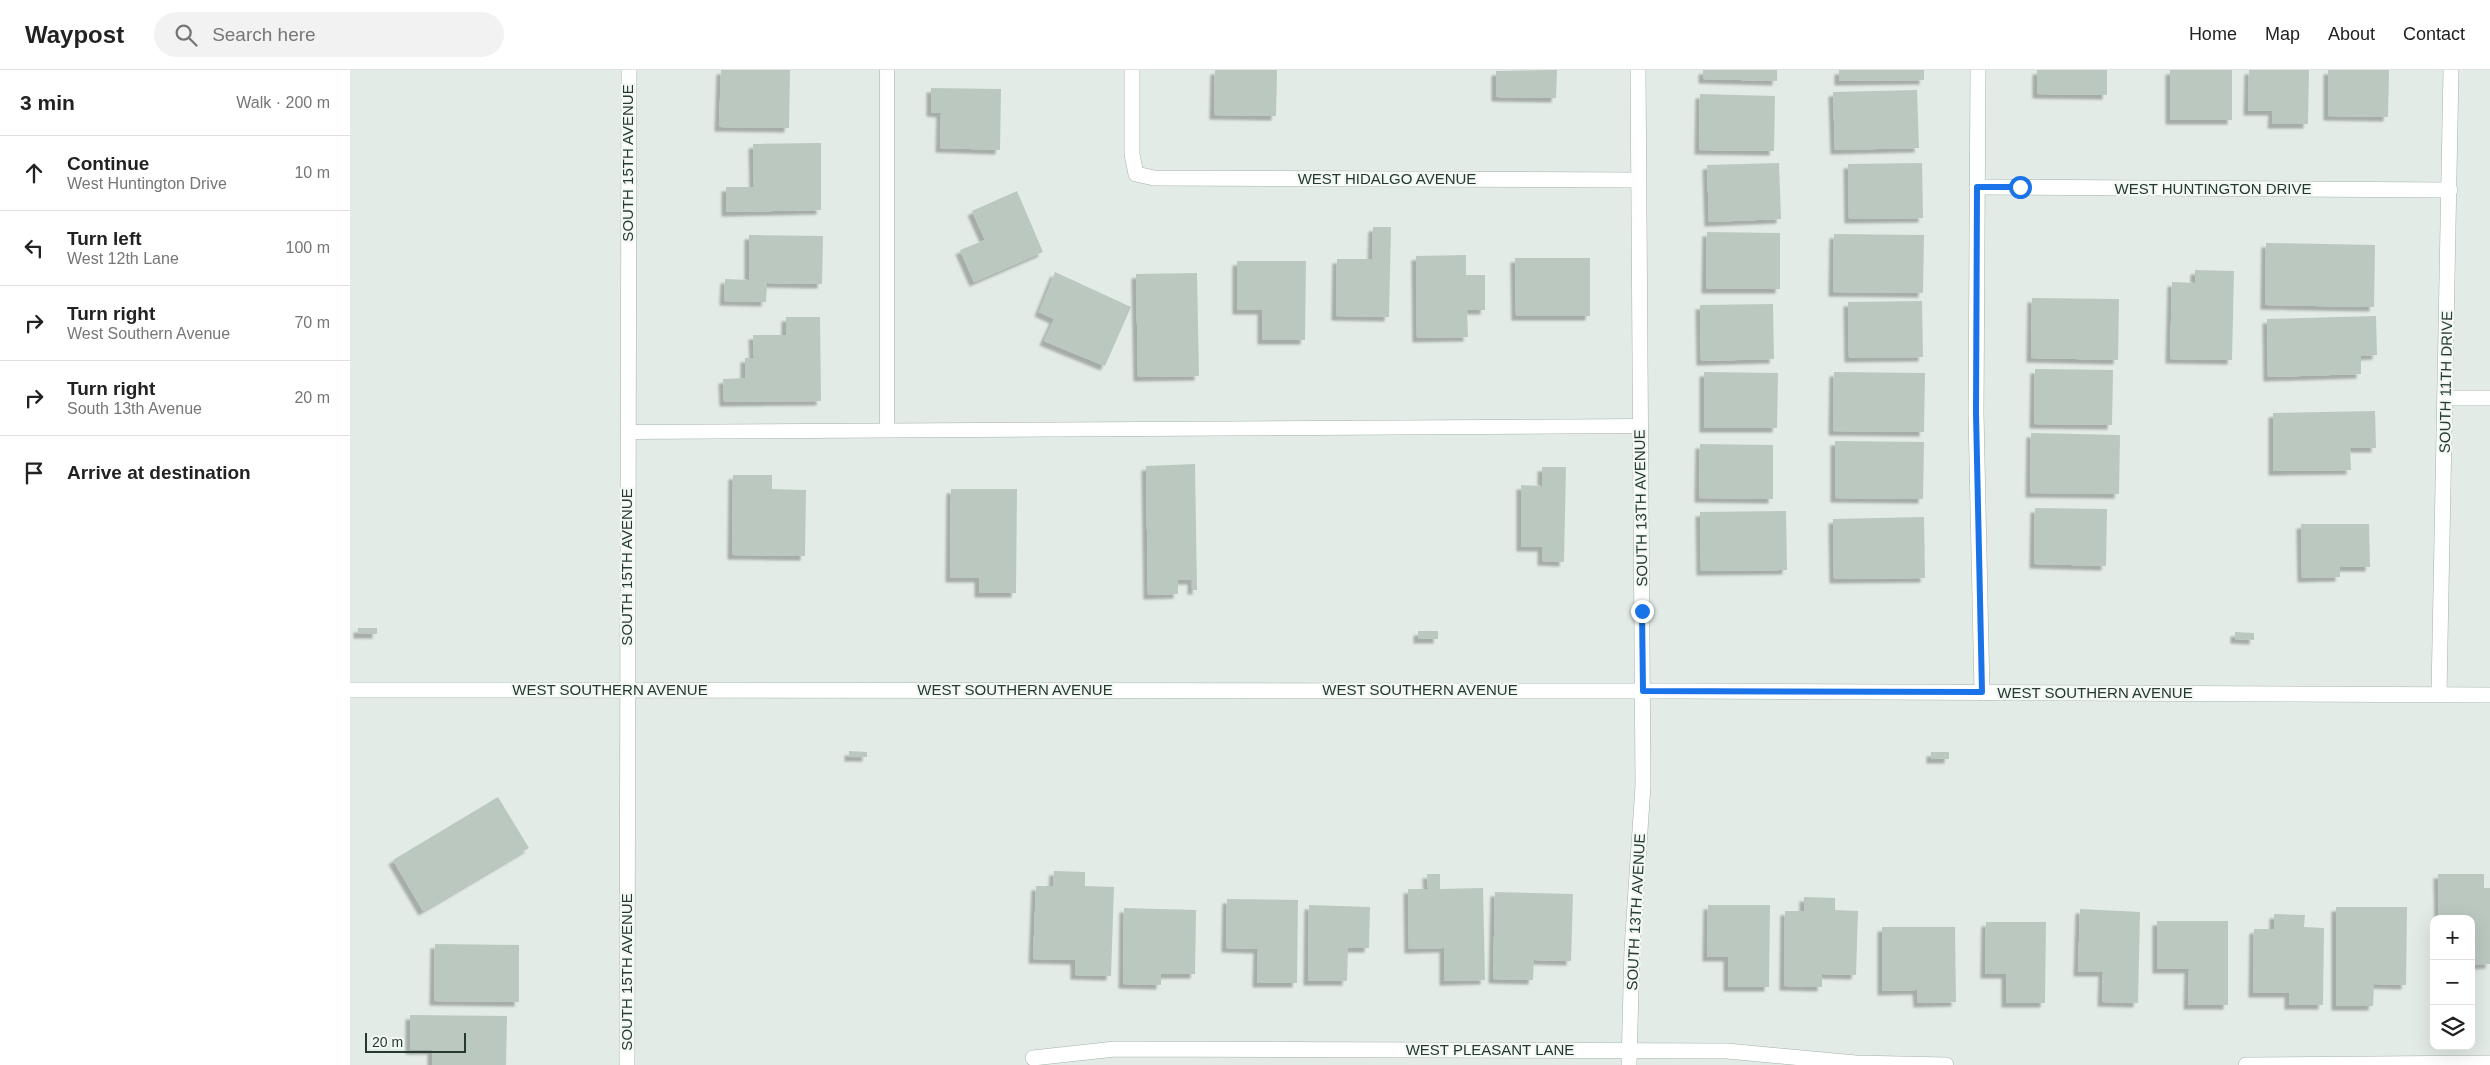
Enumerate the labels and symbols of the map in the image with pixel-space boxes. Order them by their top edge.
street label: SOUTH 15TH AVENUE [619,84,636,242]
street label: WEST HIDALGO AVENUE [1298,170,1476,187]
route start [2009,176,2032,199]
street label: WEST HUNTINGTON DRIVE [2115,180,2311,197]
street label: SOUTH 11TH DRIVE [2436,311,2455,453]
street label: SOUTH 13TH AVENUE [1631,429,1650,587]
street label: SOUTH 15TH AVENUE [618,488,635,646]
route end [1631,600,1654,623]
street label: WEST SOUTHERN AVENUE [512,681,708,698]
street label: WEST SOUTHERN AVENUE [917,681,1113,698]
street label: WEST SOUTHERN AVENUE [1322,681,1518,698]
street label: WEST SOUTHERN AVENUE [1997,684,2193,701]
street label: SOUTH 13TH AVENUE [1623,833,1648,991]
street label: SOUTH 15TH AVENUE [618,893,635,1051]
scale bar [365,1030,466,1053]
street label: WEST PLEASANT LANE [1406,1041,1574,1058]

